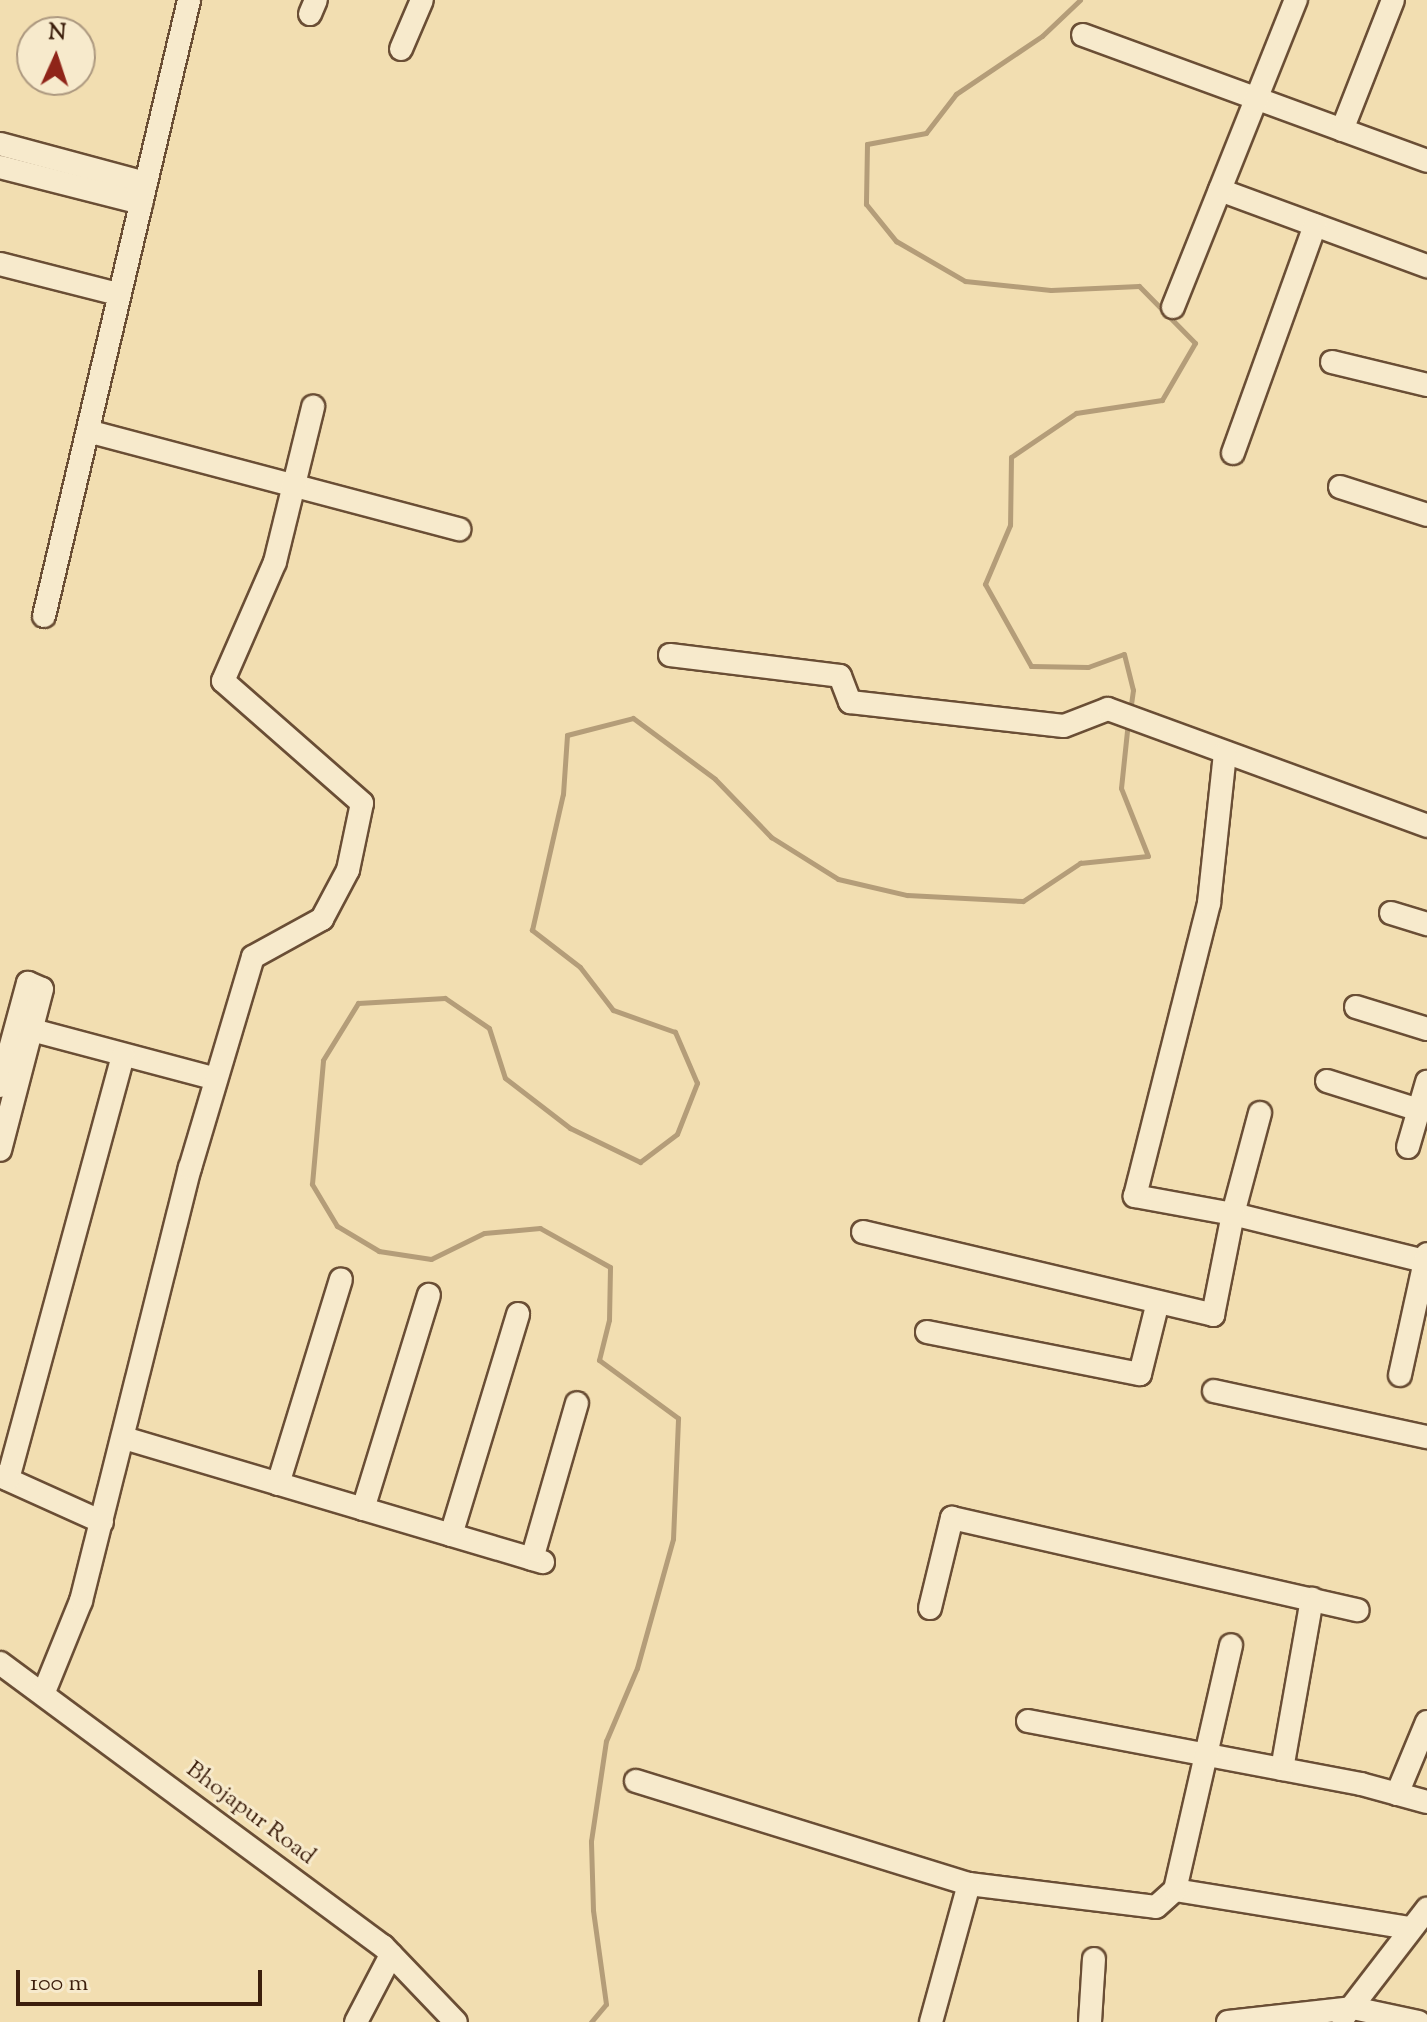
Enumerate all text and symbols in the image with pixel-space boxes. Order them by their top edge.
north arrow [16,16,96,96]
text: N [48,18,67,50]
street label: Bhojapur Road [180,1756,320,1872]
scale bar [20,1954,266,2004]
text: 100 m [30,1967,88,2001]

